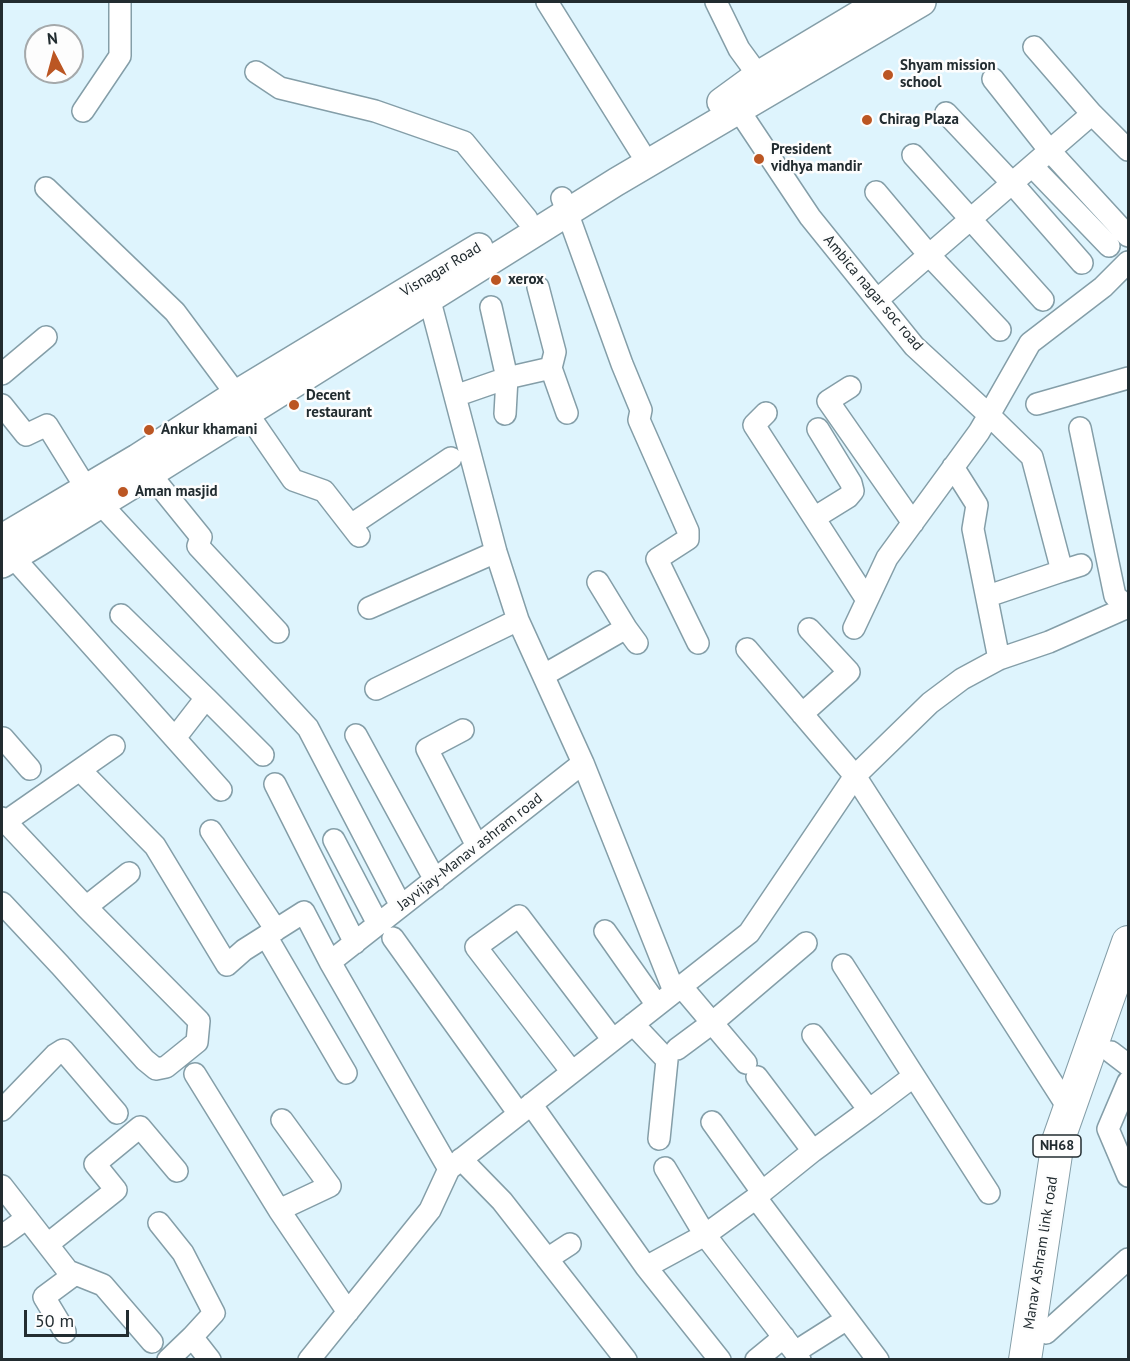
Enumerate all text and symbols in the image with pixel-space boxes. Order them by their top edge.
north arrow [24,24,84,84]
text: N [46,28,59,49]
place label: Shyam mission school [900,57,996,92]
marker: Shyam mission school [881,68,895,82]
place label: Chirag Plaza [879,111,959,129]
marker: Chirag Plaza [860,113,874,127]
place label: President vidhya mandir [771,141,862,176]
marker: President vidhya mandir [752,152,766,166]
street label: Ambica nagar soc road [819,232,927,354]
street label: Visnagar Road [397,239,485,301]
place label: xerox [508,271,544,289]
marker: xerox [489,273,503,287]
place label: Decent restaurant [306,387,372,422]
marker: Decent restaurant [287,398,301,412]
place label: Ankur khamani [161,421,257,439]
marker: Ankur khamani [142,423,156,437]
place label: Aman masjid [135,483,218,501]
marker: Aman masjid [116,485,130,499]
street label: Jayvijay-Manav ashram road [394,790,546,914]
road number: NH68 [1033,1135,1081,1157]
street label: Manav Ashram link road [1020,1175,1062,1331]
scale bar [27,1298,132,1336]
text: 50 m [35,1309,74,1332]

